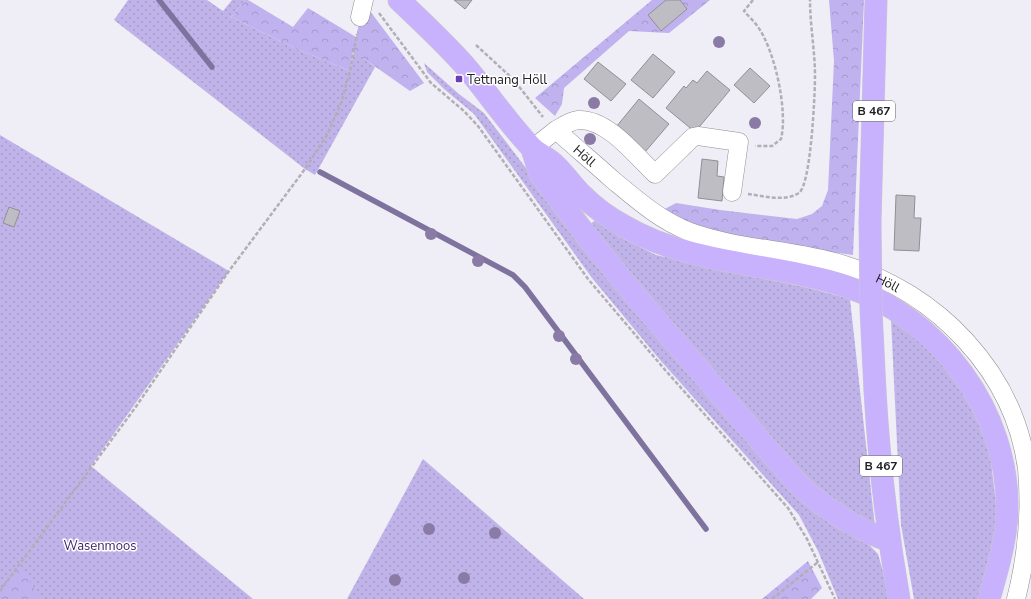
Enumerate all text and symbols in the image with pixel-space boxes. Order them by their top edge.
place label: Tettnang Höll [467,71,547,89]
marker: Tettnang Höll [454,74,464,84]
road number: B 467 [853,101,895,121]
street label: Höll [569,141,600,171]
street label: Höll [873,270,903,297]
road number: B 467 [860,456,902,476]
park label: Wasenmoos [64,537,136,555]

